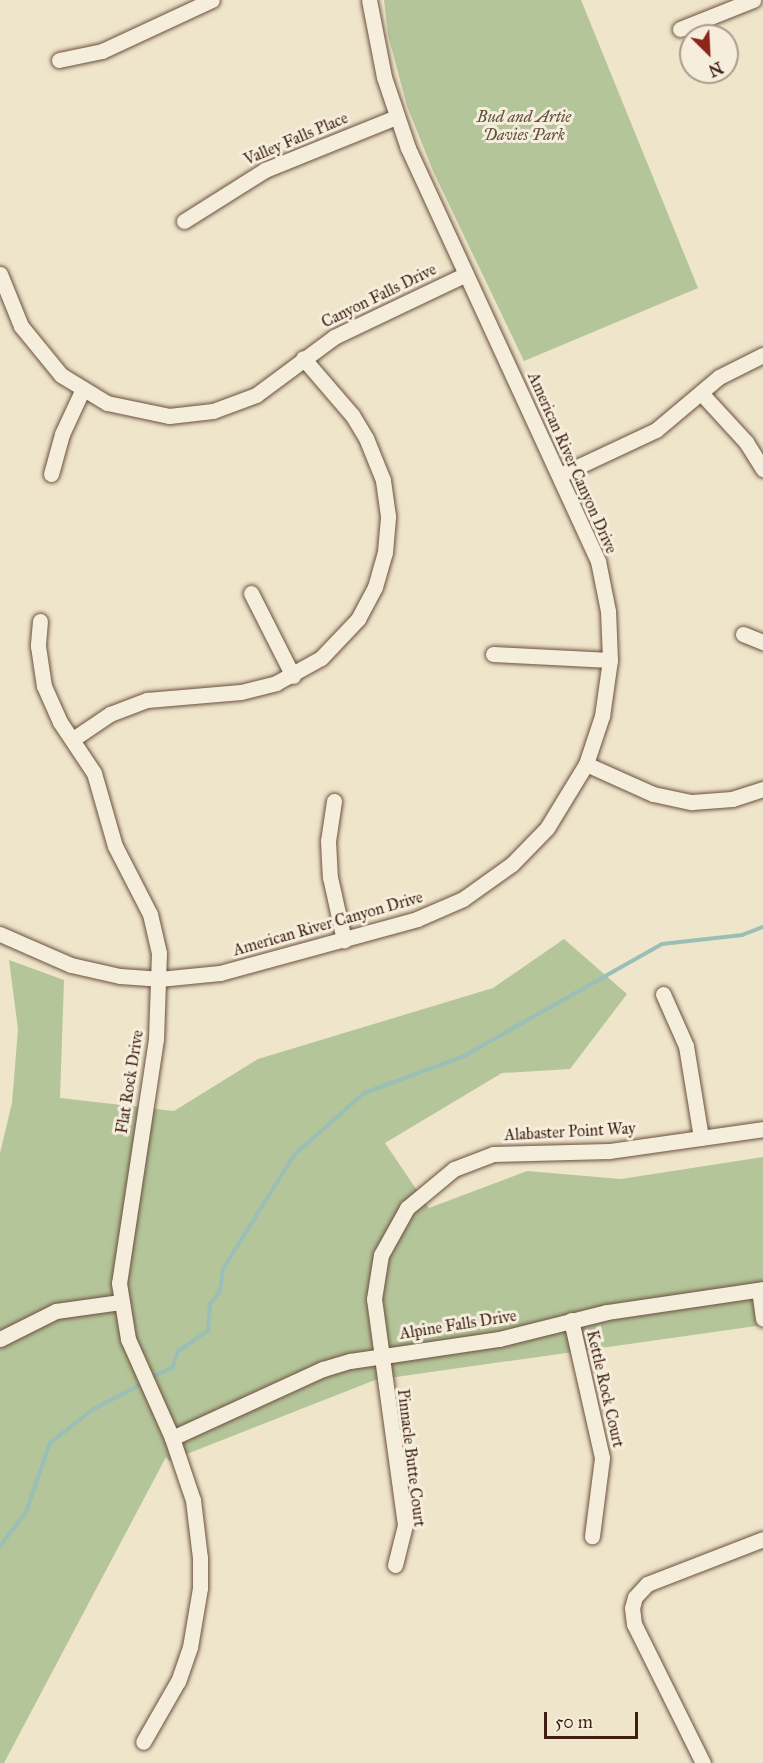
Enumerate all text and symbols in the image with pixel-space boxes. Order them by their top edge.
north arrow [679,24,739,84]
text: N [706,58,726,81]
park label: Bud and Artie Davies Park [477,107,571,145]
street label: Valley Falls Place [241,108,351,170]
street label: Canyon Falls Drive [318,260,440,332]
street label: American River Canyon Drive [523,369,621,557]
street label: American River Canyon Drive [231,888,425,960]
street label: Flat Rock Drive [112,1029,148,1135]
street label: Alabaster Point Way [504,1119,636,1145]
street label: Alpine Falls Drive [398,1306,518,1344]
street label: Kettle Rock Court [582,1328,628,1450]
street label: Pinnacle Butte Court [393,1388,429,1528]
scale bar [547,1700,642,1738]
text: 50 m [555,1711,593,1733]

